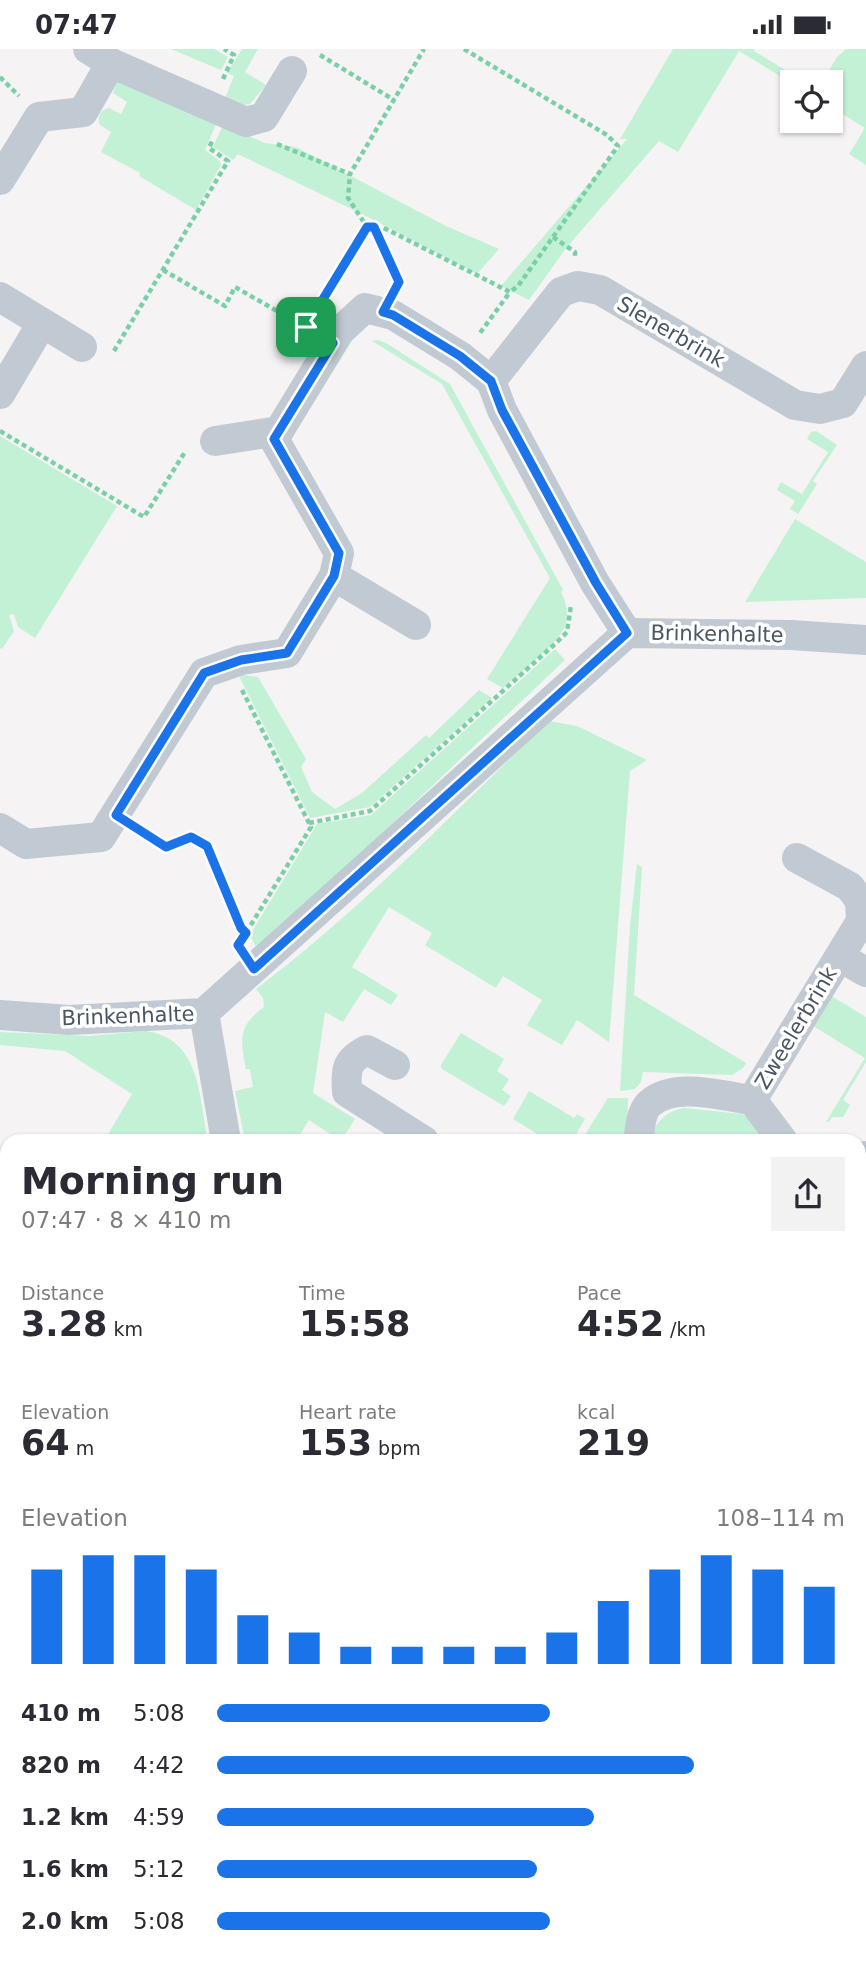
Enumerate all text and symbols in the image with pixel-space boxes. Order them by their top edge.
text: 07:47 [35,10,118,40]
map controls [780,70,843,133]
button: locate [780,70,843,133]
street label: Slenerbrink [613,292,730,373]
pin [276,297,336,357]
icon: arrive [287,308,325,346]
street label: Brinkenhalte [650,621,784,647]
street label: Zweelerbrink [750,962,842,1093]
street label: Brinkenhalte [61,1002,195,1030]
button: share [771,1157,845,1231]
text: Morning run [21,1159,284,1203]
text: 07:47 · 8 × 410 m [21,1207,231,1233]
text: Distance [21,1282,104,1304]
text: Time [299,1282,346,1304]
text: Pace [577,1282,621,1304]
text: 3.28 [21,1304,107,1344]
text: 15:58 [299,1304,410,1344]
text: 4:52 [577,1304,664,1344]
text: km [107,1318,143,1340]
text: /km [664,1318,706,1340]
text: Elevation [21,1401,109,1423]
text: Heart rate [299,1401,397,1423]
text: kcal [577,1401,615,1423]
text: 64 [21,1423,70,1463]
text: 153 [299,1423,372,1463]
text: 219 [577,1423,650,1463]
text: m [70,1437,94,1459]
text: bpm [372,1437,421,1459]
text: Elevation [21,1505,128,1531]
text: 108–114 m [716,1505,845,1531]
text: 410 m [21,1700,101,1726]
text: 5:08 [133,1700,185,1726]
text: 820 m [21,1752,101,1778]
text: 4:42 [133,1752,185,1778]
text: 1.2 km [21,1804,109,1830]
text: 4:59 [133,1804,185,1830]
text: 1.6 km [21,1856,109,1882]
text: 5:12 [133,1856,185,1882]
text: 2.0 km [21,1908,109,1934]
text: 5:08 [133,1908,185,1934]

